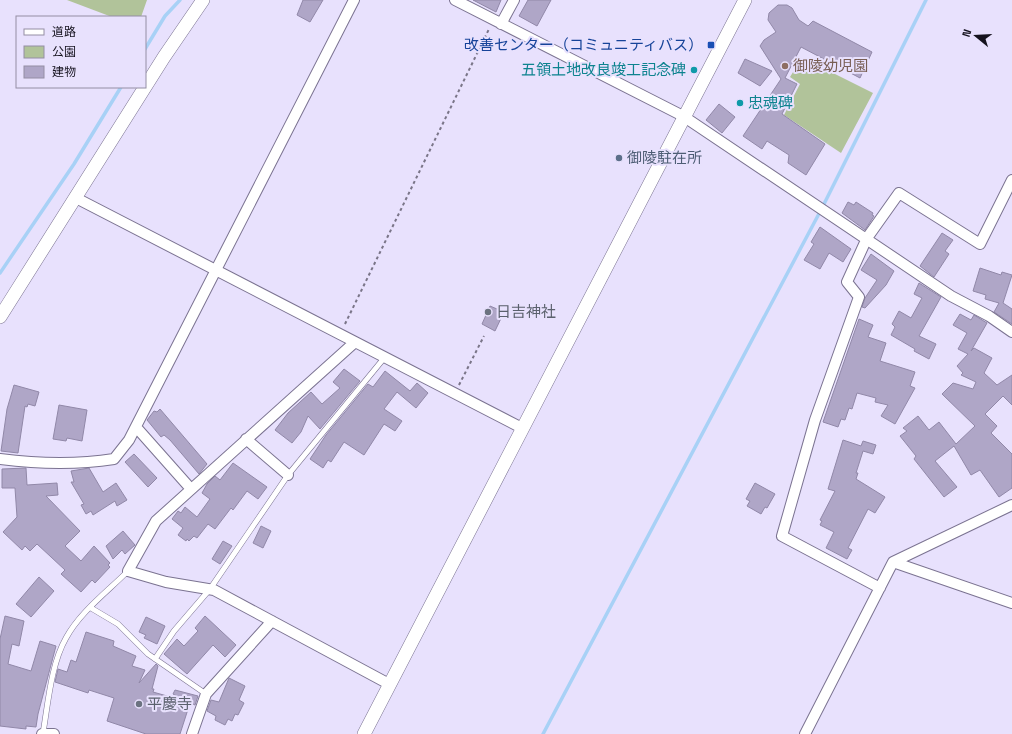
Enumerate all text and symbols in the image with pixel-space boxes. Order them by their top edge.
legend [16,16,146,88]
north arrow [956,16,996,56]
text: 道路 [52,24,76,40]
text: N [959,27,974,39]
place label: 改善センター（コミュニティバス） [464,35,703,54]
marker: 改善センター（コミュニティバス） [706,40,716,50]
text: 公園 [52,44,76,60]
place label: 御陵幼児園 [793,56,868,75]
place label: 五領土地改良竣工記念碑 [521,60,686,79]
marker: 御陵幼児園 [780,61,790,71]
text: 建物 [52,64,76,80]
marker: 五領土地改良竣工記念碑 [689,65,699,75]
place label: 忠魂碑 [748,93,793,112]
marker: 忠魂碑 [735,98,745,108]
place label: 御陵駐在所 [627,148,702,167]
marker: 御陵駐在所 [614,153,624,163]
place label: 日吉神社 [496,302,556,321]
marker: 日吉神社 [483,307,493,317]
place label: 平慶寺 [147,694,192,713]
marker: 平慶寺 [134,699,144,709]

